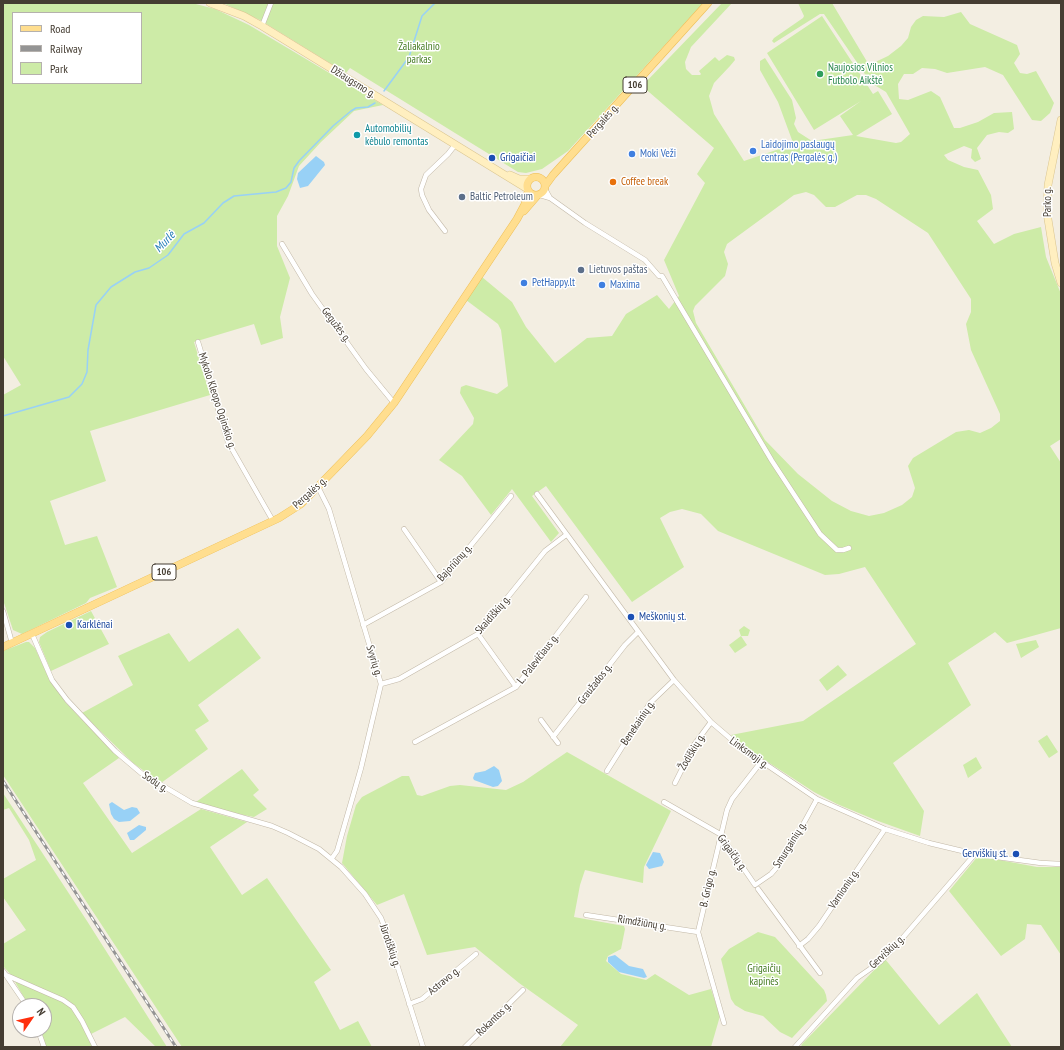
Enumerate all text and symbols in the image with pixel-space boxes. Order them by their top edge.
legend [12,12,142,84]
text: Road [50,21,70,36]
park label: Žaliakalnio parkas [398,40,440,66]
text: Railway [50,41,82,56]
text: Park [50,61,68,76]
place label: Naujosios Vilnios Futbolo Aikštė [828,61,893,87]
street label: Džiaugsmo g. [328,63,378,101]
marker: Naujosios Vilnios Futbolo Aikštė [815,69,825,79]
road number: 106 [623,77,647,93]
street label: Pergalės g. [584,101,622,141]
place label: Automobilių kėbulo remontas [365,122,428,148]
marker: Automobilių kėbulo remontas [352,130,362,140]
place label: Laidojimo paslaugų centras (Pergalės g.) [761,138,837,164]
marker: Laidojimo paslaugų centras (Pergalės g.) [748,146,758,156]
place label: Moki Veži [640,147,676,161]
marker: Moki Veži [627,149,637,159]
place label: Grigaičiai [500,151,535,165]
marker: Grigaičiai [487,153,497,163]
place label: Coffee break [621,175,668,189]
marker: Coffee break [608,177,618,187]
street label: Parko g. [1041,187,1055,217]
place label: Baltic Petroleum [470,190,533,204]
marker: Baltic Petroleum [457,192,467,202]
water label: Murlė [152,228,178,256]
place label: Lietuvos paštas [589,263,647,277]
marker: Lietuvos paštas [576,265,586,275]
place label: PetHappy.lt [532,276,575,290]
marker: PetHappy.lt [519,278,529,288]
place label: Maxima [610,278,640,292]
marker: Maxima [597,280,607,290]
street label: Gegužės g. [319,305,353,345]
street label: Mykolo Kleopo Oginskio g. [195,351,239,451]
street label: Pergalės g. [290,474,330,512]
street label: Bajoriūnų g. [435,542,475,584]
road number: 106 [152,564,176,580]
street label: Skaidiškių g. [473,593,513,637]
place label: Meškonių st. [639,610,686,624]
marker: Meškonių st. [626,612,636,622]
place label: Karklėnai [77,618,113,632]
marker: Karklėnai [64,620,74,630]
street label: L. Palevičiaus g. [514,631,562,687]
street label: Svyrių g. [363,644,385,678]
street label: Graužados g. [575,661,615,707]
street label: Benekainių g. [618,698,658,748]
street label: Žodiškių g. [676,731,708,773]
street label: Linksmoji g. [727,734,771,772]
street label: Sodų g. [140,769,170,795]
street label: Smurgainių g. [771,819,809,871]
street label: Grigaičių g. [714,832,750,874]
place label: Gerviškių st. [962,847,1008,861]
marker: Gerviškių st. [1011,849,1021,859]
street label: Varnionių g. [826,867,862,911]
street label: B. Grigo g. [697,868,719,908]
street label: Rimdžiūnų g. [617,913,667,933]
street label: Jūrotiškių g. [376,923,404,969]
street label: Gerviškių g. [866,932,908,972]
park label: Grigaičių kapinės [747,962,781,988]
street label: Astravo g. [425,964,463,998]
north arrow [12,998,52,1038]
street label: Rokantos g. [474,999,514,1039]
text: N [34,1005,49,1018]

